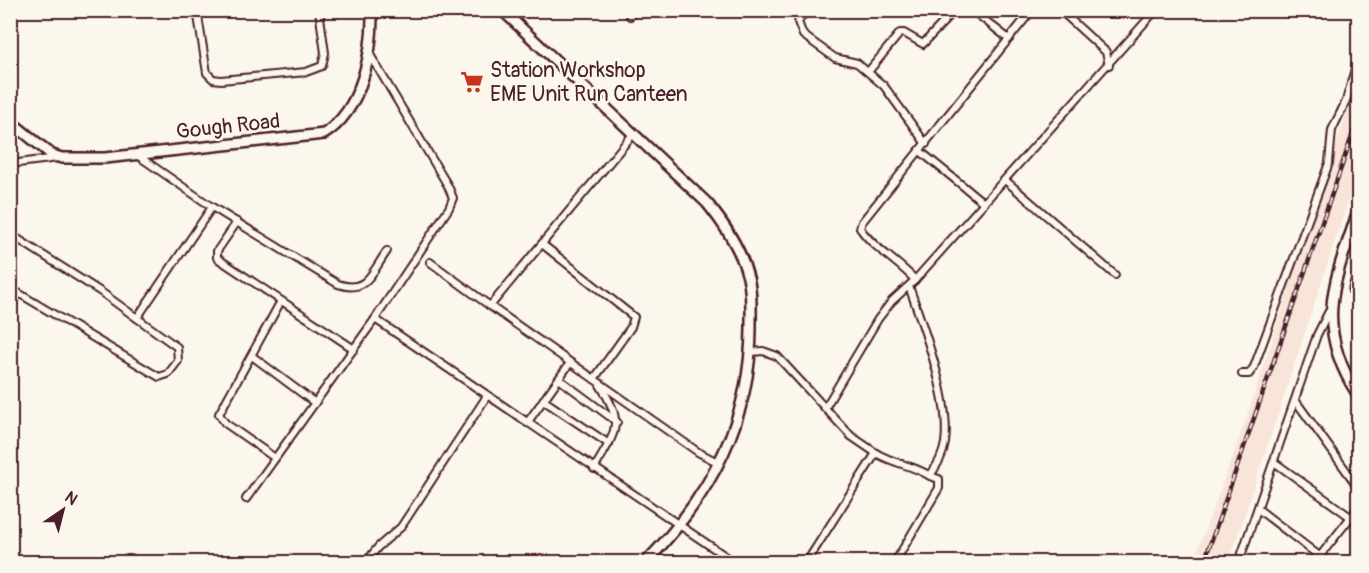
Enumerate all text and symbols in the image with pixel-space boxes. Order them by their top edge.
place label: Station Workshop EME Unit Run Canteen [490,57,688,108]
supermarket icon: Station Workshop EME Unit Run Canteen [459,69,485,95]
street label: Gough Road [175,108,281,145]
north arrow [33,480,93,540]
text: N [61,487,81,510]

